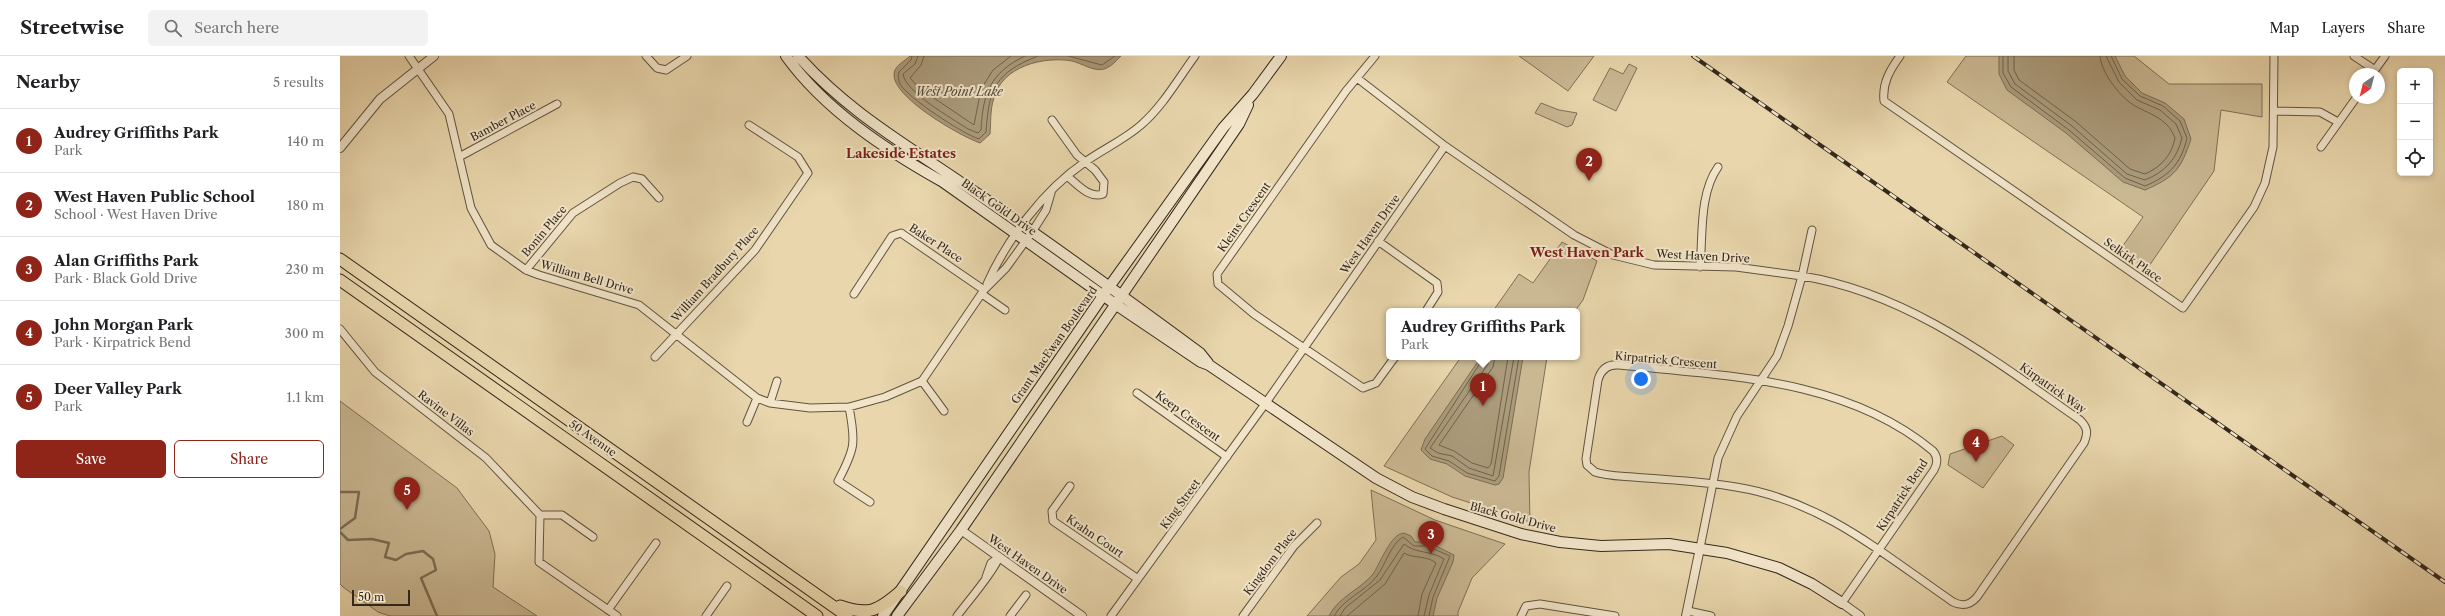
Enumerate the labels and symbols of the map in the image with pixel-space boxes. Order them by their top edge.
north arrow [2349,68,2385,104]
water label: West Point Lake [915,84,1004,99]
street label: Bamber Place [468,98,538,144]
district label: Lakeside Estates [846,145,956,161]
pin: 2 [1576,148,1602,181]
street label: Black Gold Drive [959,176,1039,238]
street label: Kleins Crescent [1215,179,1273,255]
street label: West Haven Drive [1337,192,1403,277]
street label: Bonin Place [518,202,570,260]
street label: Baker Place [907,220,965,266]
street label: William Bradbury Place [668,223,762,326]
street label: Selkirk Place [2101,235,2165,285]
district label: West Haven Park [1529,244,1645,260]
street label: West Haven Drive [1655,247,1750,265]
street label: William Bell Drive [538,257,635,297]
street label: Grant MacEwan Boulevard [1008,283,1100,407]
street label: Kirpatrick Crescent [1614,349,1718,371]
street label: Kirpatrick Way [2017,360,2090,417]
your location [1631,369,1651,389]
pin: 1 [1470,373,1496,406]
street label: Ravine Villas [415,387,477,439]
street label: Keep Crescent [1153,388,1223,444]
street label: 50 Avenue [567,417,619,459]
pin: 4 [1963,429,1989,462]
street label: Kirpatrick Bend [1873,456,1931,534]
street label: King Street [1157,476,1203,532]
pin: 5 [394,477,420,510]
street label: Black Gold Drive [1468,499,1558,535]
street label: Krahn Court [1064,512,1126,560]
pin: 3 [1418,521,1444,554]
street label: Kingdom Place [1241,526,1299,598]
street label: West Haven Drive [985,531,1070,597]
scale bar [352,588,410,607]

